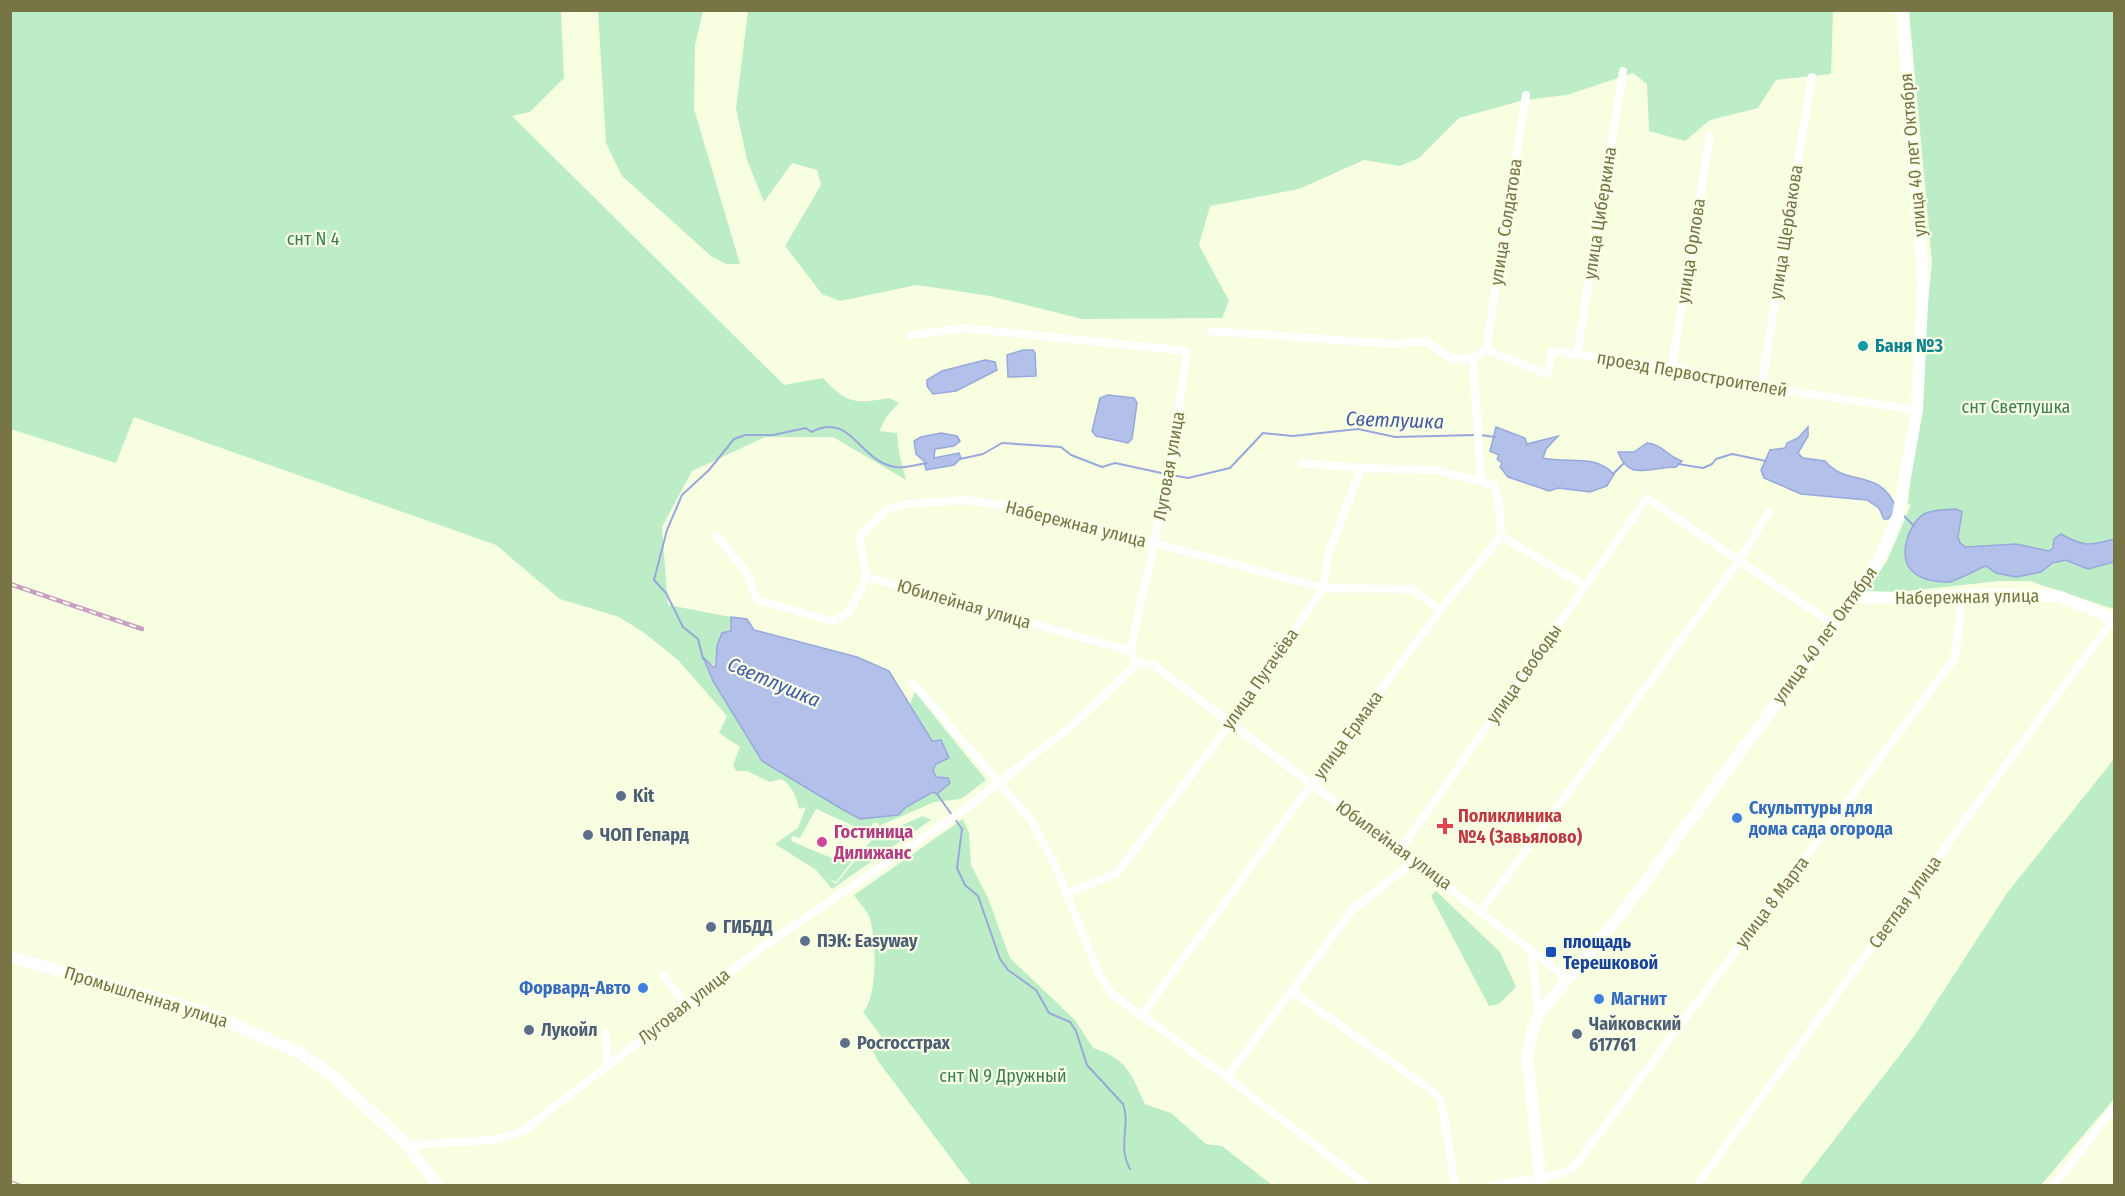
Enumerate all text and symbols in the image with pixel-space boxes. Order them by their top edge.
street label: улица 40 лет Октября [1895,72,1931,238]
street label: улица Циберкина [1579,145,1621,281]
street label: улица Солдатова [1485,157,1527,287]
street label: улица Щербакова [1764,163,1808,301]
street label: улица Орлова [1672,197,1710,305]
park label: снт N 4 [287,228,340,250]
place label: Баня №3 [1875,335,1944,357]
marker: Баня №3 [1856,339,1870,353]
street label: проезд Первостроителей [1595,346,1789,402]
park label: снт Светлушка [1962,396,2071,418]
water label: Светлушка [1345,406,1445,434]
street label: Луговая улица [1149,409,1189,522]
street label: Набережная улица [1003,496,1149,552]
street label: улица 40 лет Октября [1768,562,1882,708]
street label: Юбилейная улица [895,574,1034,634]
street label: Набережная улица [1895,585,2040,609]
street label: улица Свободы [1482,620,1566,728]
street label: улица Пугачёва [1217,624,1303,734]
water label: Светлушка [724,652,824,712]
street label: улица Ермака [1309,686,1388,784]
place label: Kit [633,785,655,807]
marker: Kit [614,789,628,803]
street label: Юбилейная улица [1332,795,1456,895]
place label: Скульптуры для дома сада огорода [1748,797,1893,840]
place label: Поликлиника №4 (Завьялово) [1458,805,1583,848]
marker: Скульптуры для дома сада огорода [1730,811,1744,825]
marker: Поликлиника №4 (Завьялово) [1436,817,1454,835]
place label: Гостиница Дилижанс [833,821,913,864]
place label: ЧОП Гепард [600,824,689,846]
marker: ЧОП Гепард [581,828,595,842]
marker: Гостиница Дилижанс [815,835,829,849]
street label: Светлая улица [1864,851,1946,953]
street label: улица 8 Марта [1730,852,1814,952]
place label: ГИБДД [723,916,773,938]
marker: ГИБДД [704,920,718,934]
place label: ПЭК: Easyway [817,930,918,952]
place label: площадь Терешковой [1563,931,1658,974]
marker: ПЭК: Easyway [798,934,812,948]
marker: площадь Терешковой [1544,945,1558,959]
street label: Промышленная улица [61,962,231,1032]
street label: Луговая улица [634,963,734,1049]
place label: Форвард-Авто [519,977,631,999]
marker: Форвард-Авто [636,981,650,995]
place label: Магнит [1611,988,1667,1010]
marker: Магнит [1592,992,1606,1006]
place label: Чайковский 617761 [1589,1013,1681,1056]
place label: Лукойл [541,1019,598,1041]
marker: Лукойл [522,1023,536,1037]
marker: Чайковский 617761 [1570,1027,1584,1041]
place label: Росгосстрах [857,1032,951,1054]
marker: Росгосстрах [838,1036,852,1050]
park label: снт N 9 Дружный [939,1065,1067,1087]

